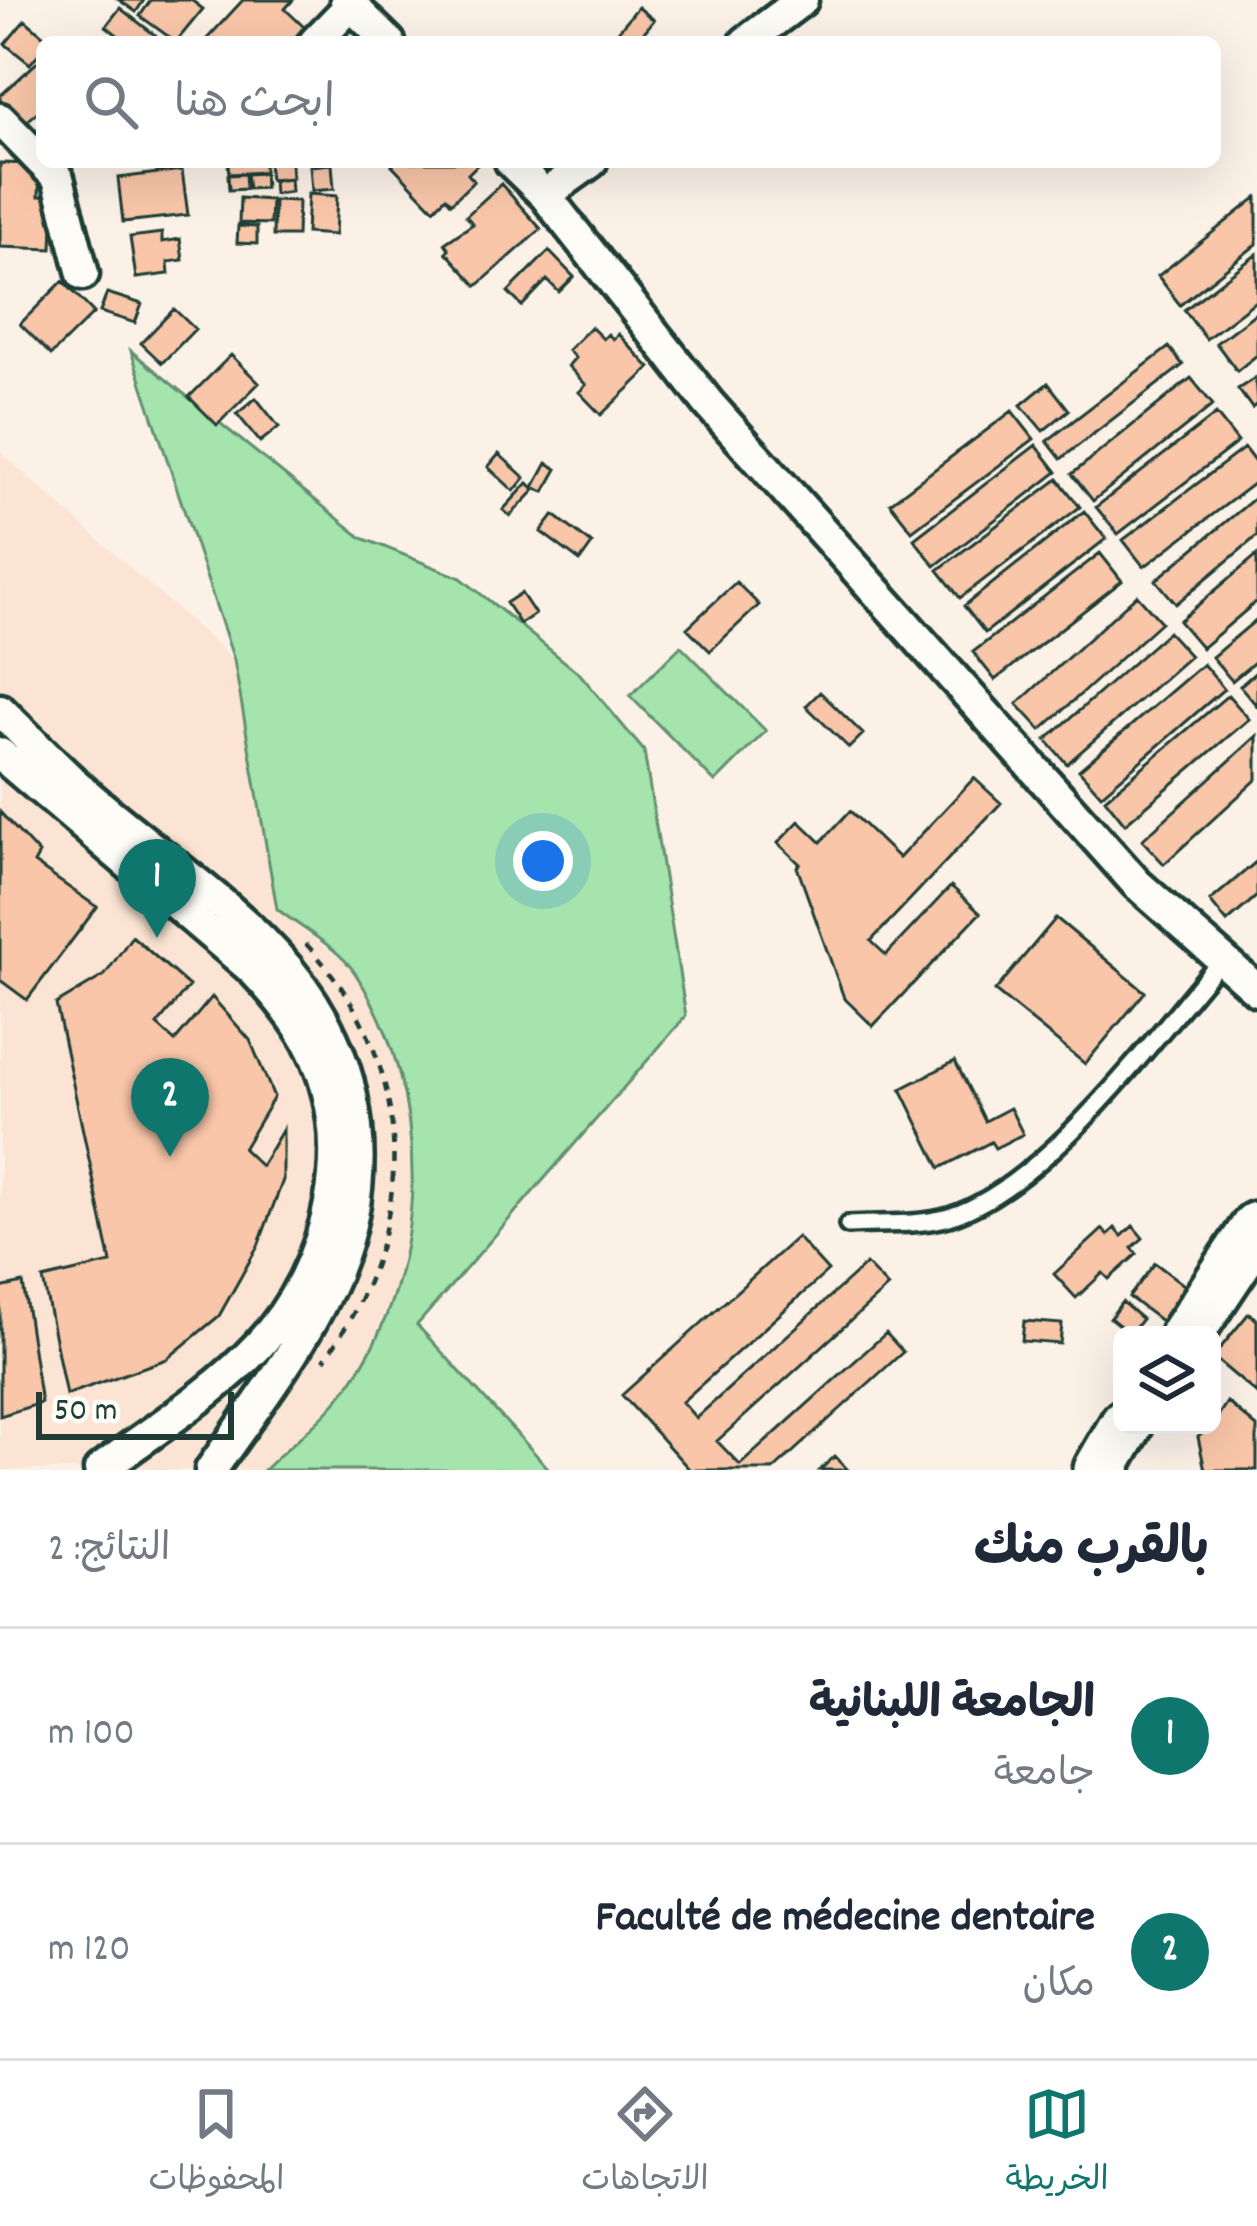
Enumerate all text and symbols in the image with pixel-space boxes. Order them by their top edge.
search box [36,36,1221,168]
icon: search [78,69,144,135]
text: ابحث هنا [174,74,335,138]
your location [513,831,573,891]
pin: 1 [118,839,196,938]
pin: 2 [131,1058,209,1157]
map controls [1113,1326,1221,1434]
button: layers [1113,1326,1221,1434]
scale bar [36,1386,234,1439]
text: 50 m [54,1389,118,1436]
text: بالقرب منك [974,1516,1209,1588]
text: النتائج: 2 [48,1524,170,1579]
text: الجامعة اللبنانية [809,1675,1095,1739]
text: 100 m [48,1708,135,1763]
text: 1 [1166,1708,1174,1763]
text: جامعة [994,1749,1095,1804]
text: Faculté de médecine dentaire [596,1888,1095,1952]
text: 120 m [48,1924,131,1979]
text: 2 [1161,1924,1179,1979]
text: مكان [1023,1960,1095,2015]
tab: المحفوظات [148,2081,284,2207]
tab: الاتجاهات [581,2081,709,2207]
tab: الخريطة [1006,2081,1109,2207]

